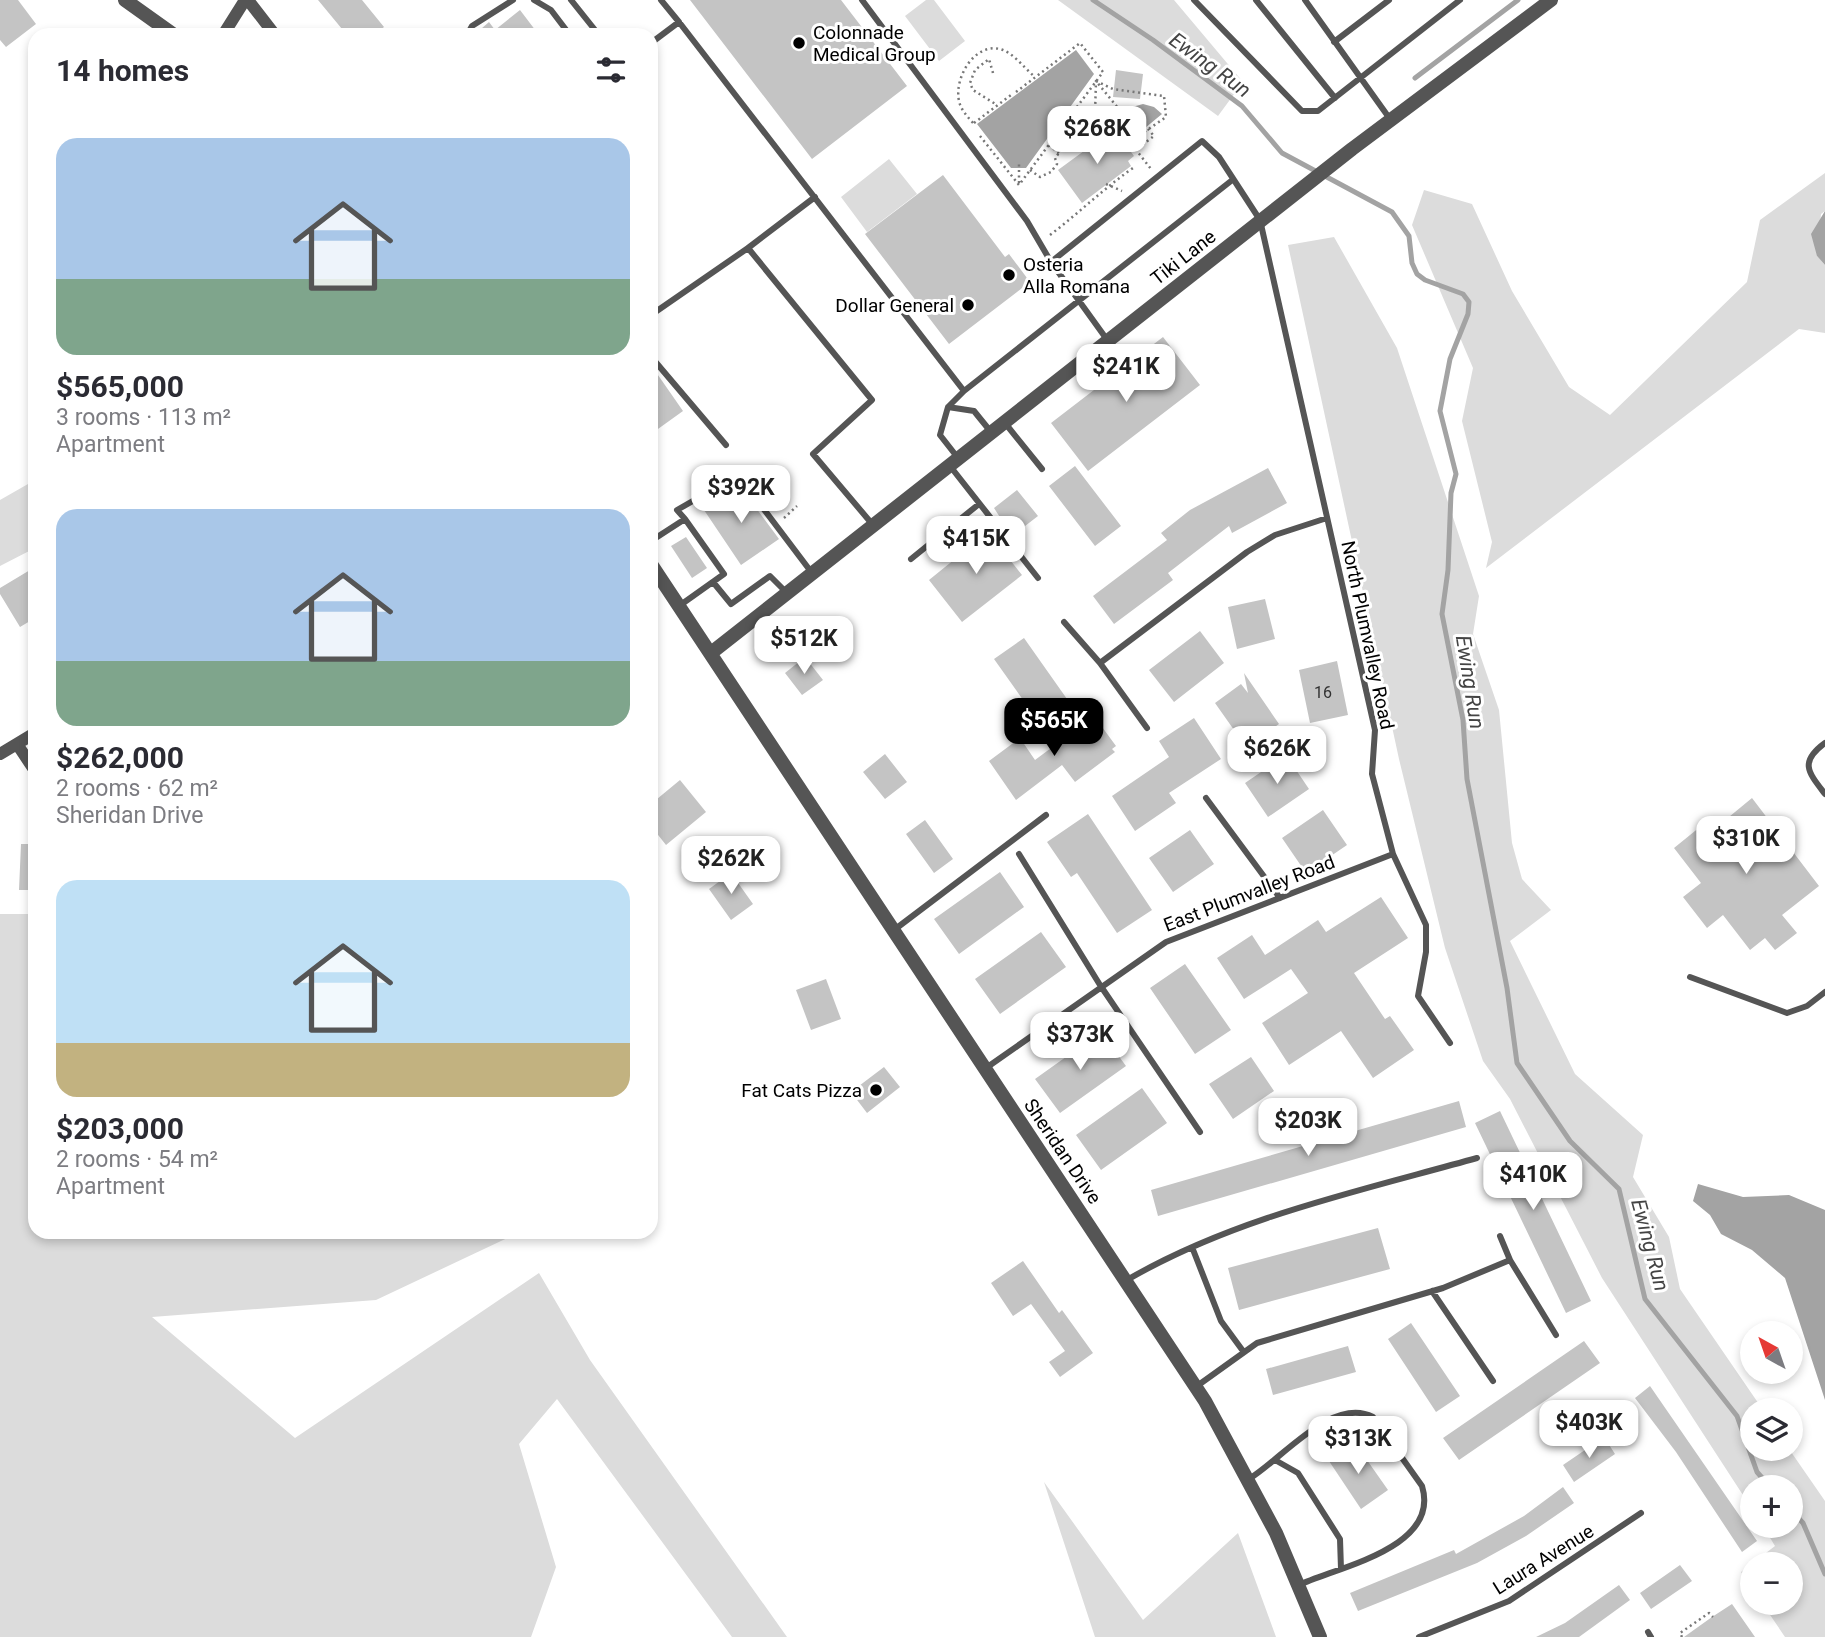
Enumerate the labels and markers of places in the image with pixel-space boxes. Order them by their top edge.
place label: Colonnade Medical Group [813,21,936,66]
marker: Colonnade Medical Group [791,35,807,51]
pin: $268K [1048,106,1146,166]
place label: Osteria Alla Romana [1023,253,1130,298]
marker: Osteria Alla Romana [1001,267,1017,283]
place label: Dollar General [835,294,954,317]
marker: Dollar General [960,297,976,313]
pin: $241K [1077,344,1175,404]
pin: $392K [692,466,790,525]
pin: $415K [927,516,1025,576]
pin: $512K [755,616,853,676]
pin: $565K [1005,698,1103,758]
pin: $626K [1228,726,1326,786]
pin: $310K [1697,816,1795,876]
pin: $262K [682,836,780,896]
pin: $373K [1031,1012,1129,1072]
place label: Fat Cats Pizza [741,1079,862,1102]
marker: Fat Cats Pizza [868,1082,884,1098]
pin: $203K [1259,1098,1357,1158]
pin: $410K [1484,1152,1582,1212]
pin: $403K [1540,1400,1638,1460]
pin: $313K [1309,1416,1407,1476]

